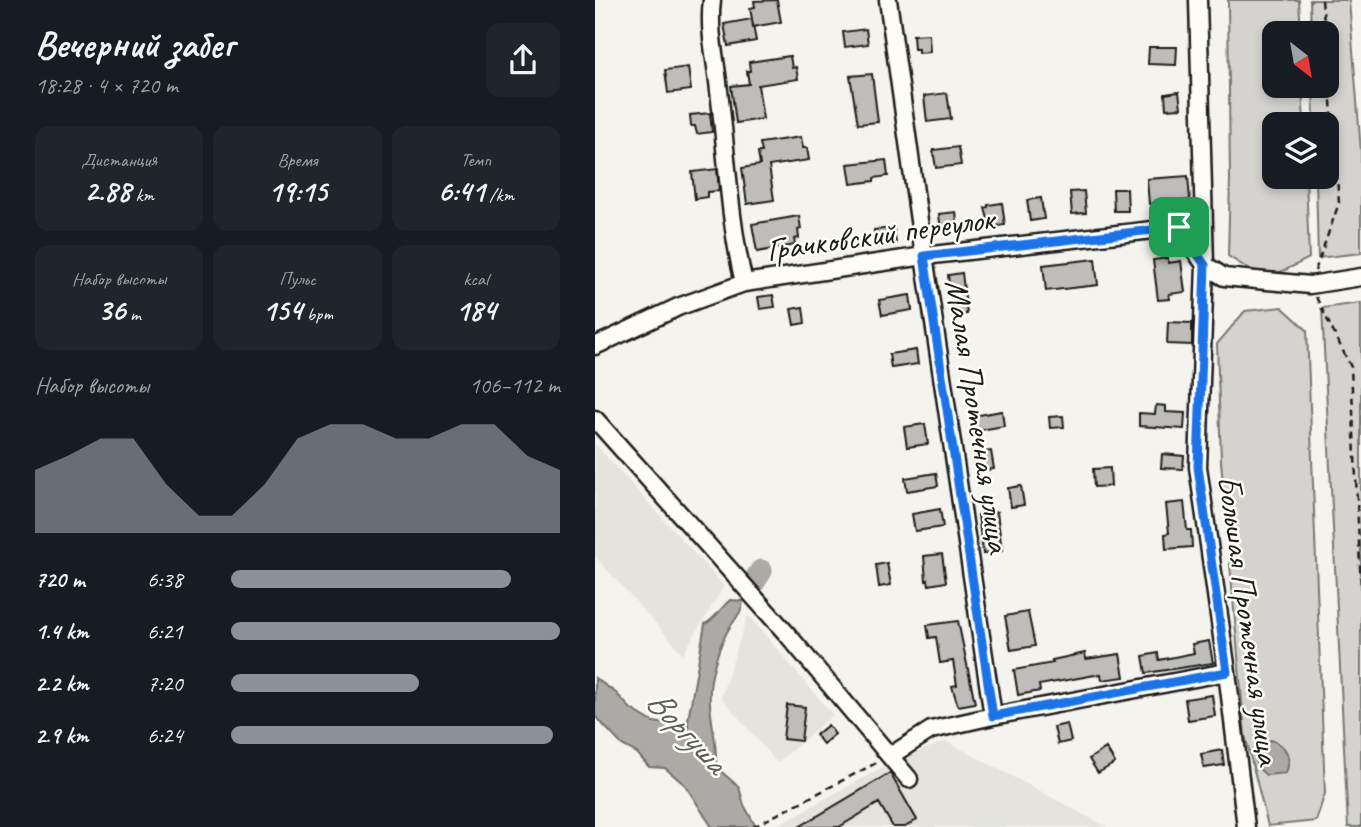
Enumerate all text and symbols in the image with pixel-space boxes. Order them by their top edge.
text: Вечерний забег [35,21,234,68]
north arrow [1262,21,1339,98]
map controls [1262,21,1339,189]
button: share [486,23,560,97]
text: 18:28 · 4 × 720 m [35,71,178,100]
button: layers [1262,112,1339,189]
text: Дистанция [81,148,157,172]
text: Время [277,148,318,172]
text: Темп [461,148,491,172]
text: 2.88 [84,172,131,210]
text: 19:15 [268,172,327,210]
text: 6:41 [438,172,485,210]
text: km [131,183,154,207]
text: /km [485,183,514,207]
street label: Грачковский переулок [764,197,999,271]
pin [1149,197,1209,257]
icon: arrive [1160,208,1198,246]
text: Набор высоты [72,267,166,291]
text: Пульс [279,267,316,291]
text: kcal [463,267,488,291]
street label: Малая Протечная улица [936,276,1021,558]
text: 36 [98,291,125,329]
text: 154 [262,291,302,329]
text: 184 [456,291,496,329]
text: m [125,302,141,326]
text: bpm [302,302,333,326]
text: Набор высоты [35,371,149,400]
text: 106–112 m [469,371,560,400]
street label: Большая Протечная улица [1208,473,1290,770]
text: 720 m [35,565,85,594]
text: 6:38 [147,565,183,594]
text: 1.4 km [35,617,89,646]
text: 6:21 [147,617,183,646]
text: 2.2 km [35,669,89,698]
text: 7:20 [147,669,183,698]
water label: Воргуша [637,679,740,785]
text: 2.9 km [35,721,88,750]
text: 6:24 [147,721,183,750]

